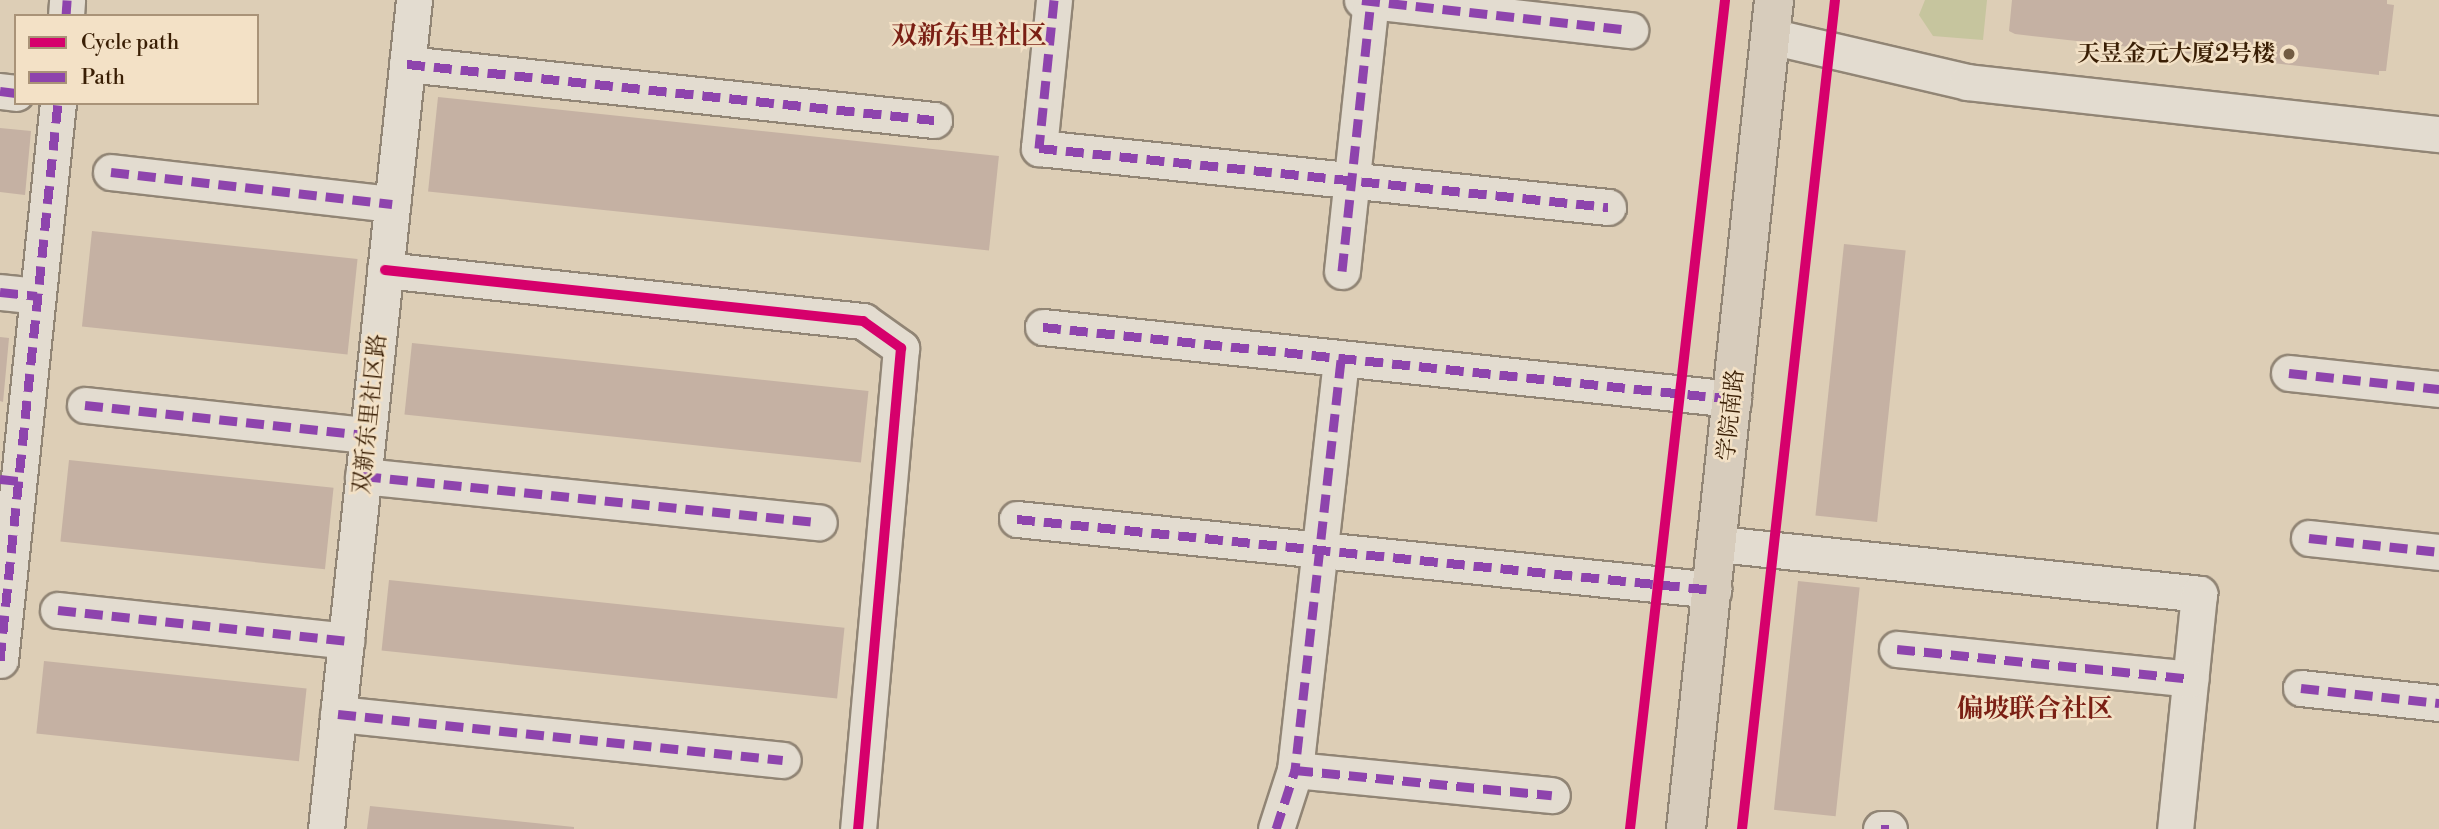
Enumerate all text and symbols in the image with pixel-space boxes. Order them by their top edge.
legend [14,14,259,105]
district label: 双新东里社区 [891,21,1047,53]
text: Cycle path [81,30,179,56]
place label: 天昱金元大厦2号楼 [2077,40,2275,68]
marker: 天昱金元大厦2号楼 [2281,46,2297,62]
text: Path [81,65,125,91]
street label: 双新东里社区路 [348,332,392,496]
street label: 学院南路 [1712,368,1750,462]
district label: 偏坡联合社区 [1957,694,2113,726]

